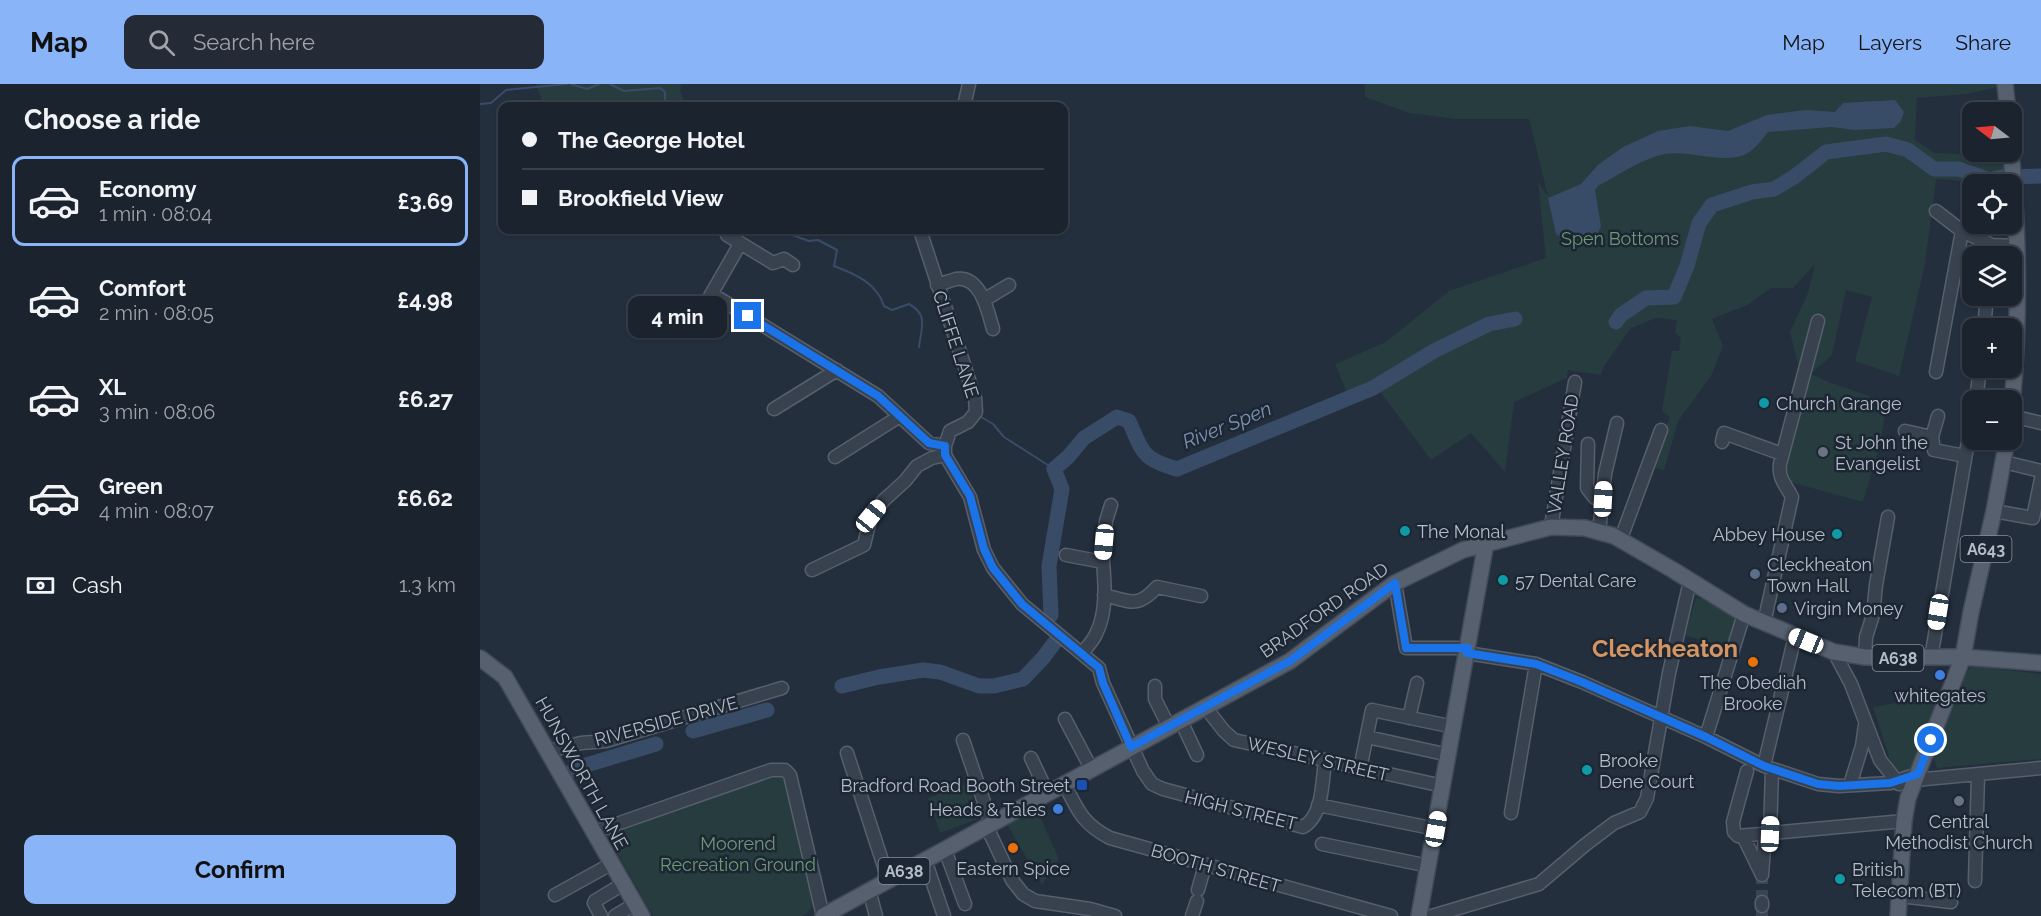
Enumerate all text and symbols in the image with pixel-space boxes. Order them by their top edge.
search box [124,15,544,69]
text: Map [30,26,88,59]
icon: search [145,26,178,59]
text: Search here [193,29,315,55]
text: Map [1782,30,1825,55]
text: Layers [1858,30,1922,55]
text: Share [1955,30,2011,55]
north arrow [1962,102,2022,162]
map controls [1962,102,2022,450]
text: Choose a ride [24,104,200,135]
text: The George Hotel [558,127,744,153]
icon: car [27,174,81,228]
button: locate [1962,174,2022,234]
text: Economy [99,176,197,202]
text: Brookfield View [558,185,723,211]
text: £3.69 [397,188,453,214]
text: 1 min · 08:04 [99,202,212,226]
park label: Spen Bottoms [1561,228,1679,249]
button: layers [1962,246,2022,306]
icon: car [27,273,81,327]
text: Comfort [99,275,186,301]
text: £4.98 [397,287,453,313]
street label: CLIFFE LANE [929,288,983,400]
callout: 4 min [628,295,727,337]
text: 2 min · 08:05 [99,301,214,325]
route end [734,302,761,329]
text: 4 min [651,305,704,329]
button: + [1962,318,2022,378]
icon: car [27,372,81,426]
text: XL [99,374,126,400]
text: £6.27 [398,386,453,412]
button: − [1962,390,2022,450]
street label: VALLEY ROAD [1543,393,1583,515]
place label: Church Grange [1776,393,1902,414]
water label: River Spen [1179,396,1275,454]
marker: Church Grange [1757,396,1771,410]
text: 3 min · 08:06 [99,400,215,424]
place label: St John the Evangelist [1835,432,1928,474]
marker: St John the Evangelist [1816,445,1830,459]
icon: car [27,471,81,525]
text: Green [99,473,163,499]
car [1593,481,1613,517]
text: £6.62 [397,485,453,511]
car [853,496,889,536]
text: 4 min · 08:07 [99,499,214,523]
place label: The Monal [1417,521,1505,542]
car [1093,523,1115,561]
marker: The Monal [1398,524,1412,538]
place label: Abbey House [1713,524,1825,545]
marker: Abbey House [1830,527,1844,541]
road number: A643 [1960,536,2012,562]
place label: Cleckheaton Town Hall [1767,554,1872,596]
street label: BRADFORD ROAD [1256,558,1392,662]
marker: Cleckheaton Town Hall [1748,567,1762,581]
icon: cash [24,569,57,602]
place label: 57 Dental Care [1515,570,1637,591]
text: Cash [72,572,123,598]
text: 1.3 km [399,573,456,597]
marker: 57 Dental Care [1496,573,1510,587]
car [1926,593,1950,631]
place label: Virgin Money [1794,598,1903,619]
marker: Virgin Money [1775,601,1789,615]
car [1786,626,1826,656]
district label: Cleckheaton [1592,634,1738,663]
road number: A638 [1872,645,1924,671]
marker: The Obediah Brooke [1746,655,1760,669]
marker: whitegates [1933,668,1947,682]
place label: The Obediah Brooke [1699,672,1807,714]
place label: whitegates [1894,685,1986,706]
street label: RIVERSIDE DRIVE [592,692,740,750]
street label: HUNSWORTH LANE [531,693,633,853]
route start [1917,726,1944,753]
street label: WESLEY STREET [1245,733,1391,785]
place label: Brooke Dene Court [1599,750,1694,792]
marker: Brooke Dene Court [1580,763,1594,777]
place label: Bradford Road Booth Street [840,775,1070,796]
marker: Bradford Road Booth Street [1075,778,1089,792]
street label: HIGH STREET [1183,786,1299,834]
marker: Central Methodist Church [1952,794,1966,808]
place label: Heads & Tales [929,799,1046,820]
marker: Heads & Tales [1051,802,1065,816]
car [1424,810,1448,848]
place label: Central Methodist Church [1885,811,2033,853]
car [1760,816,1780,852]
park label: Moorend Recreation Ground [660,833,816,875]
button: Confirm [24,835,456,904]
street label: BOOTH STREET [1149,839,1283,897]
marker: Eastern Spice [1006,841,1020,855]
road number: A638 [878,858,930,884]
place label: Eastern Spice [956,858,1070,879]
place label: British Telecom (BT) [1852,859,1961,901]
marker: British Telecom (BT) [1833,872,1847,886]

